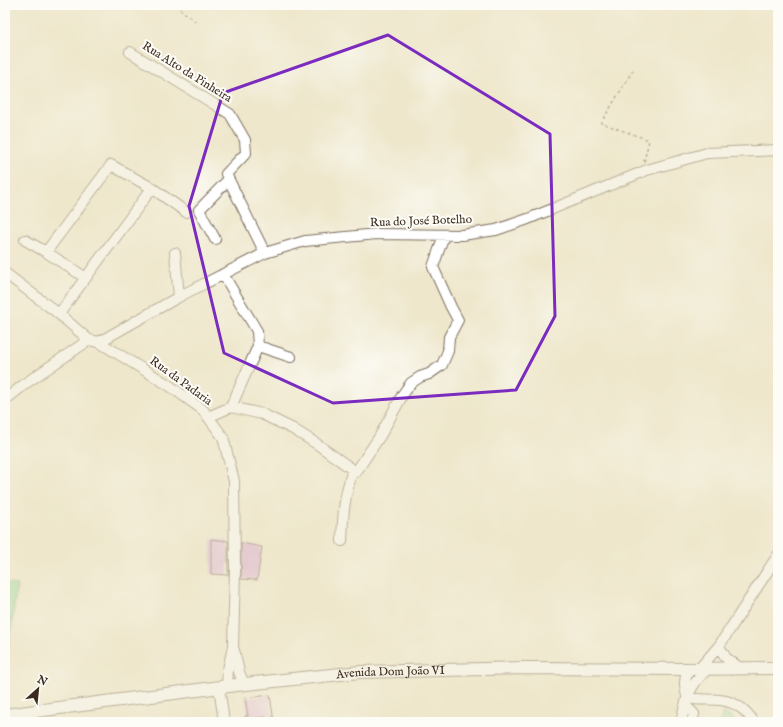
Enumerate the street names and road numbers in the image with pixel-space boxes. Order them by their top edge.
street label: Rua Alto da Pinheira [139,38,235,106]
street label: Rua do José Botelho [370,212,473,231]
street label: Rua da Padaria [147,353,216,409]
street label: Avenida Dom João VI [334,662,445,682]

